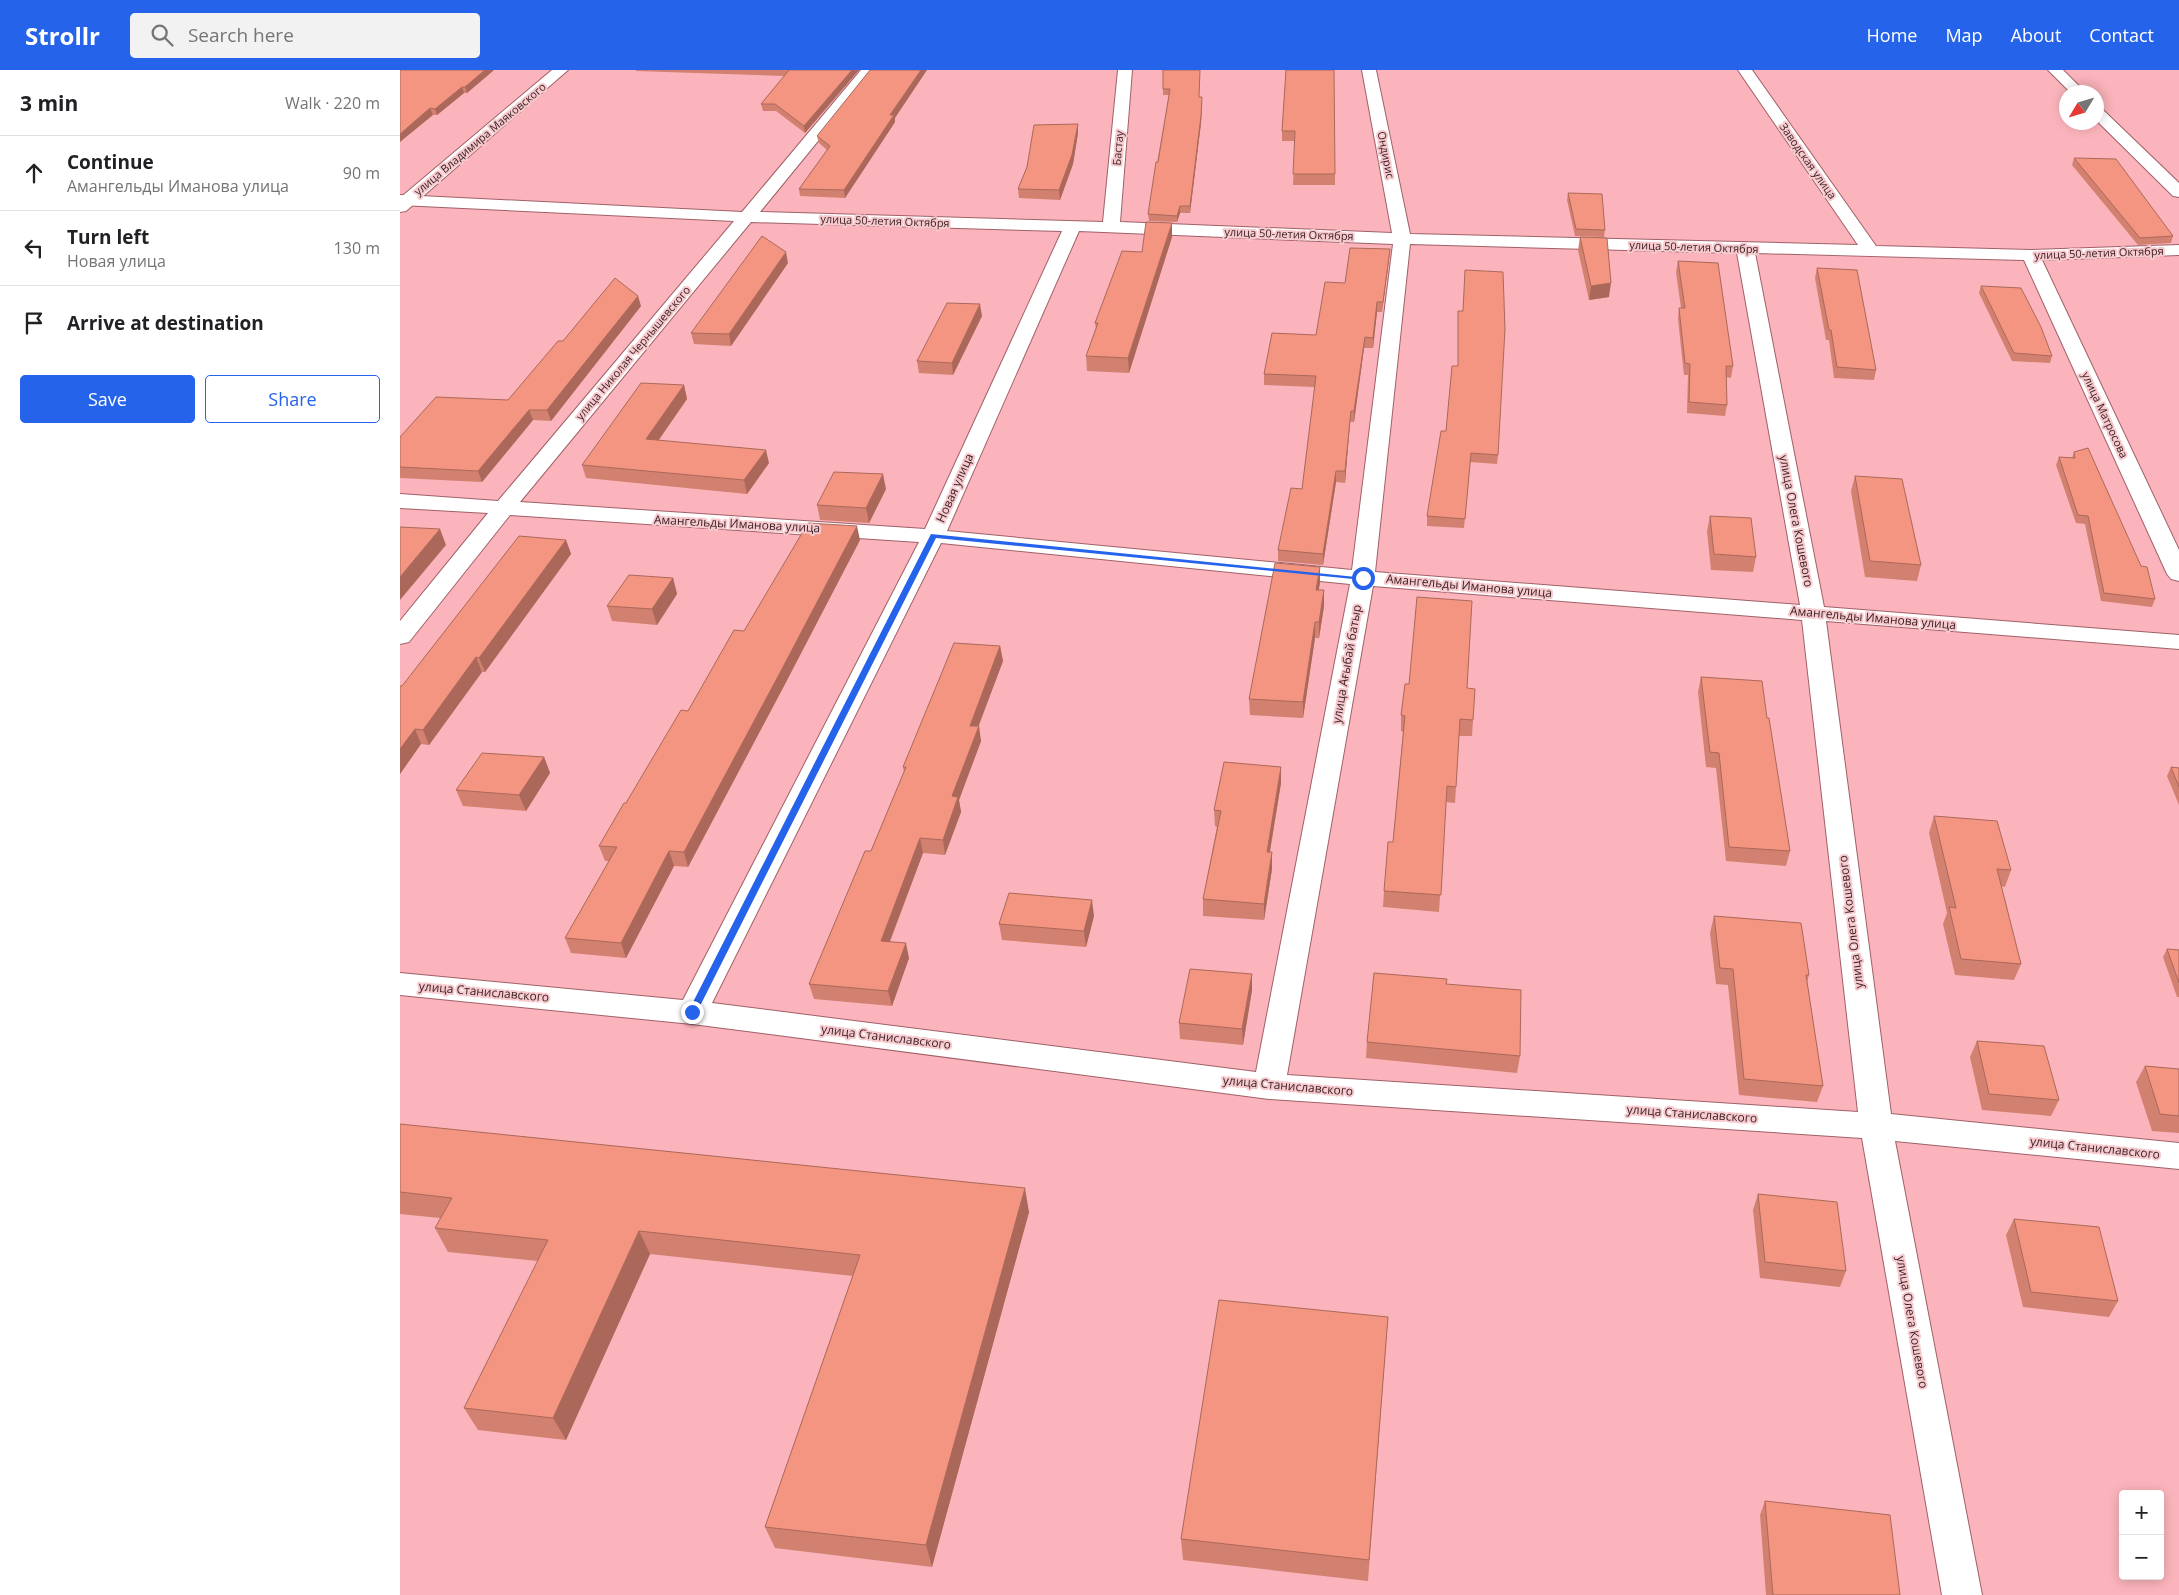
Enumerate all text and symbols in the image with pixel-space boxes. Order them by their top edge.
search box [130,13,480,58]
text: Strollr [25,19,100,52]
icon: search [148,21,176,49]
text: Search here [188,22,294,48]
text: Home [1867,23,1917,47]
text: Map [1945,23,1983,47]
text: About [2011,23,2061,47]
text: Contact [2089,23,2154,47]
street label: улица Владимира Маяковского [411,79,549,198]
north arrow [2059,85,2104,130]
text: 3 min [20,89,78,117]
text: Walk · 220 m [285,92,380,114]
street label: Заводская улица [1777,120,1840,202]
street label: Бастау [1109,129,1127,166]
street label: Ондирис [1375,130,1398,180]
text: Continue [67,149,154,175]
icon: ahead [20,159,48,187]
text: 90 m [343,162,380,184]
text: Амангельды Иманова улица [67,175,289,197]
street label: улица 50-летия Октября [820,211,950,230]
text: Turn left [67,224,149,250]
street label: улица 50-летия Октября [1224,224,1354,243]
icon: left [20,234,48,262]
text: 130 m [334,237,380,259]
street label: улица 50-летия Октября [1629,237,1759,256]
street label: улица 50-летия Октября [2034,243,2164,262]
text: Новая улица [67,250,166,272]
street label: улица Николая Чернышевского [572,282,693,423]
icon: arrive [20,309,48,337]
text: Arrive at destination [67,310,264,336]
street label: улица Матросова [2079,369,2132,460]
button: Save [20,375,195,423]
button: Share [205,375,380,423]
street label: Новая улица [932,451,977,525]
street label: улица Олега Кошевого [1775,453,1818,588]
street label: Амангельды Иманова улица [653,511,821,536]
route start [1352,567,1375,590]
street label: Амангельды Иманова улица [1385,570,1553,601]
street label: Амангельды Иманова улица [1789,602,1957,633]
street label: улица Ағыбай батыр [1328,603,1365,725]
street label: улица Олега Кошевого [1834,854,1867,990]
street label: улица Станиславского [418,977,550,1006]
route end [681,1001,704,1024]
street label: улица Станиславского [820,1020,952,1053]
street label: улица Станиславского [1222,1071,1354,1100]
street label: улица Станиславского [1626,1100,1758,1127]
street label: улица Станиславского [2029,1132,2161,1163]
street label: улица Олега Кошевого [1892,1254,1933,1389]
map controls [2119,1490,2164,1580]
button: + [2119,1490,2164,1535]
button: − [2119,1535,2164,1580]

